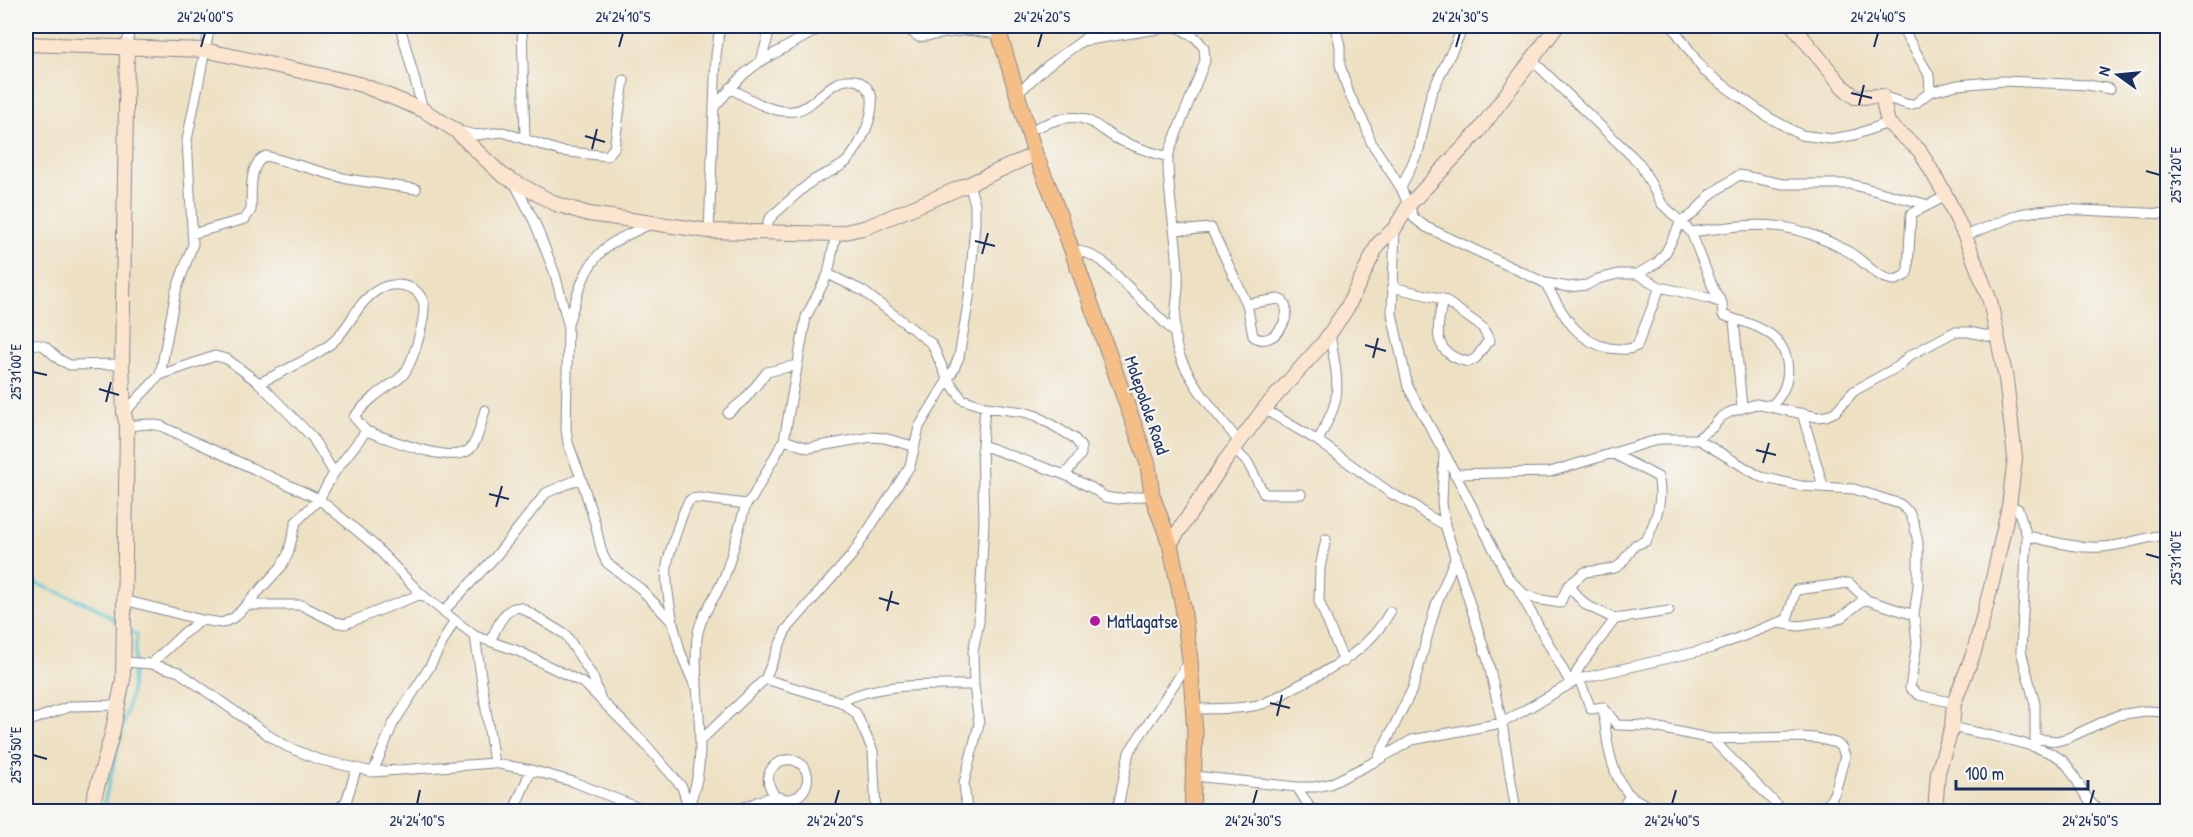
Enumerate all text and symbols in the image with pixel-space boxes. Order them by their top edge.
text: 24°24'00"S [177,6,233,27]
text: 24°24'10"S [596,6,651,27]
text: 24°24'20"S [1014,6,1070,27]
text: 24°24'30"S [1432,6,1488,27]
text: 24°24'40"S [1850,6,1906,27]
north arrow [2088,45,2148,105]
text: N [2092,64,2115,78]
text: 25°31'20"E [2165,146,2186,203]
text: 25°31'00"E [5,344,26,400]
street label: Molepolole Road [1118,352,1176,458]
text: 25°31'10"E [2165,530,2186,585]
place label: Matlagatse [1107,609,1178,634]
marker: Matlagatse [1088,614,1102,628]
text: 25°30'50"E [5,726,26,784]
scale bar [1956,753,2088,791]
text: 100 m [1965,761,2004,786]
text: 24°24'10"S [390,810,445,831]
text: 24°24'20"S [807,810,863,831]
text: 24°24'30"S [1225,810,1281,831]
text: 24°24'40"S [1644,810,1700,831]
text: 24°24'50"S [2062,810,2118,831]

